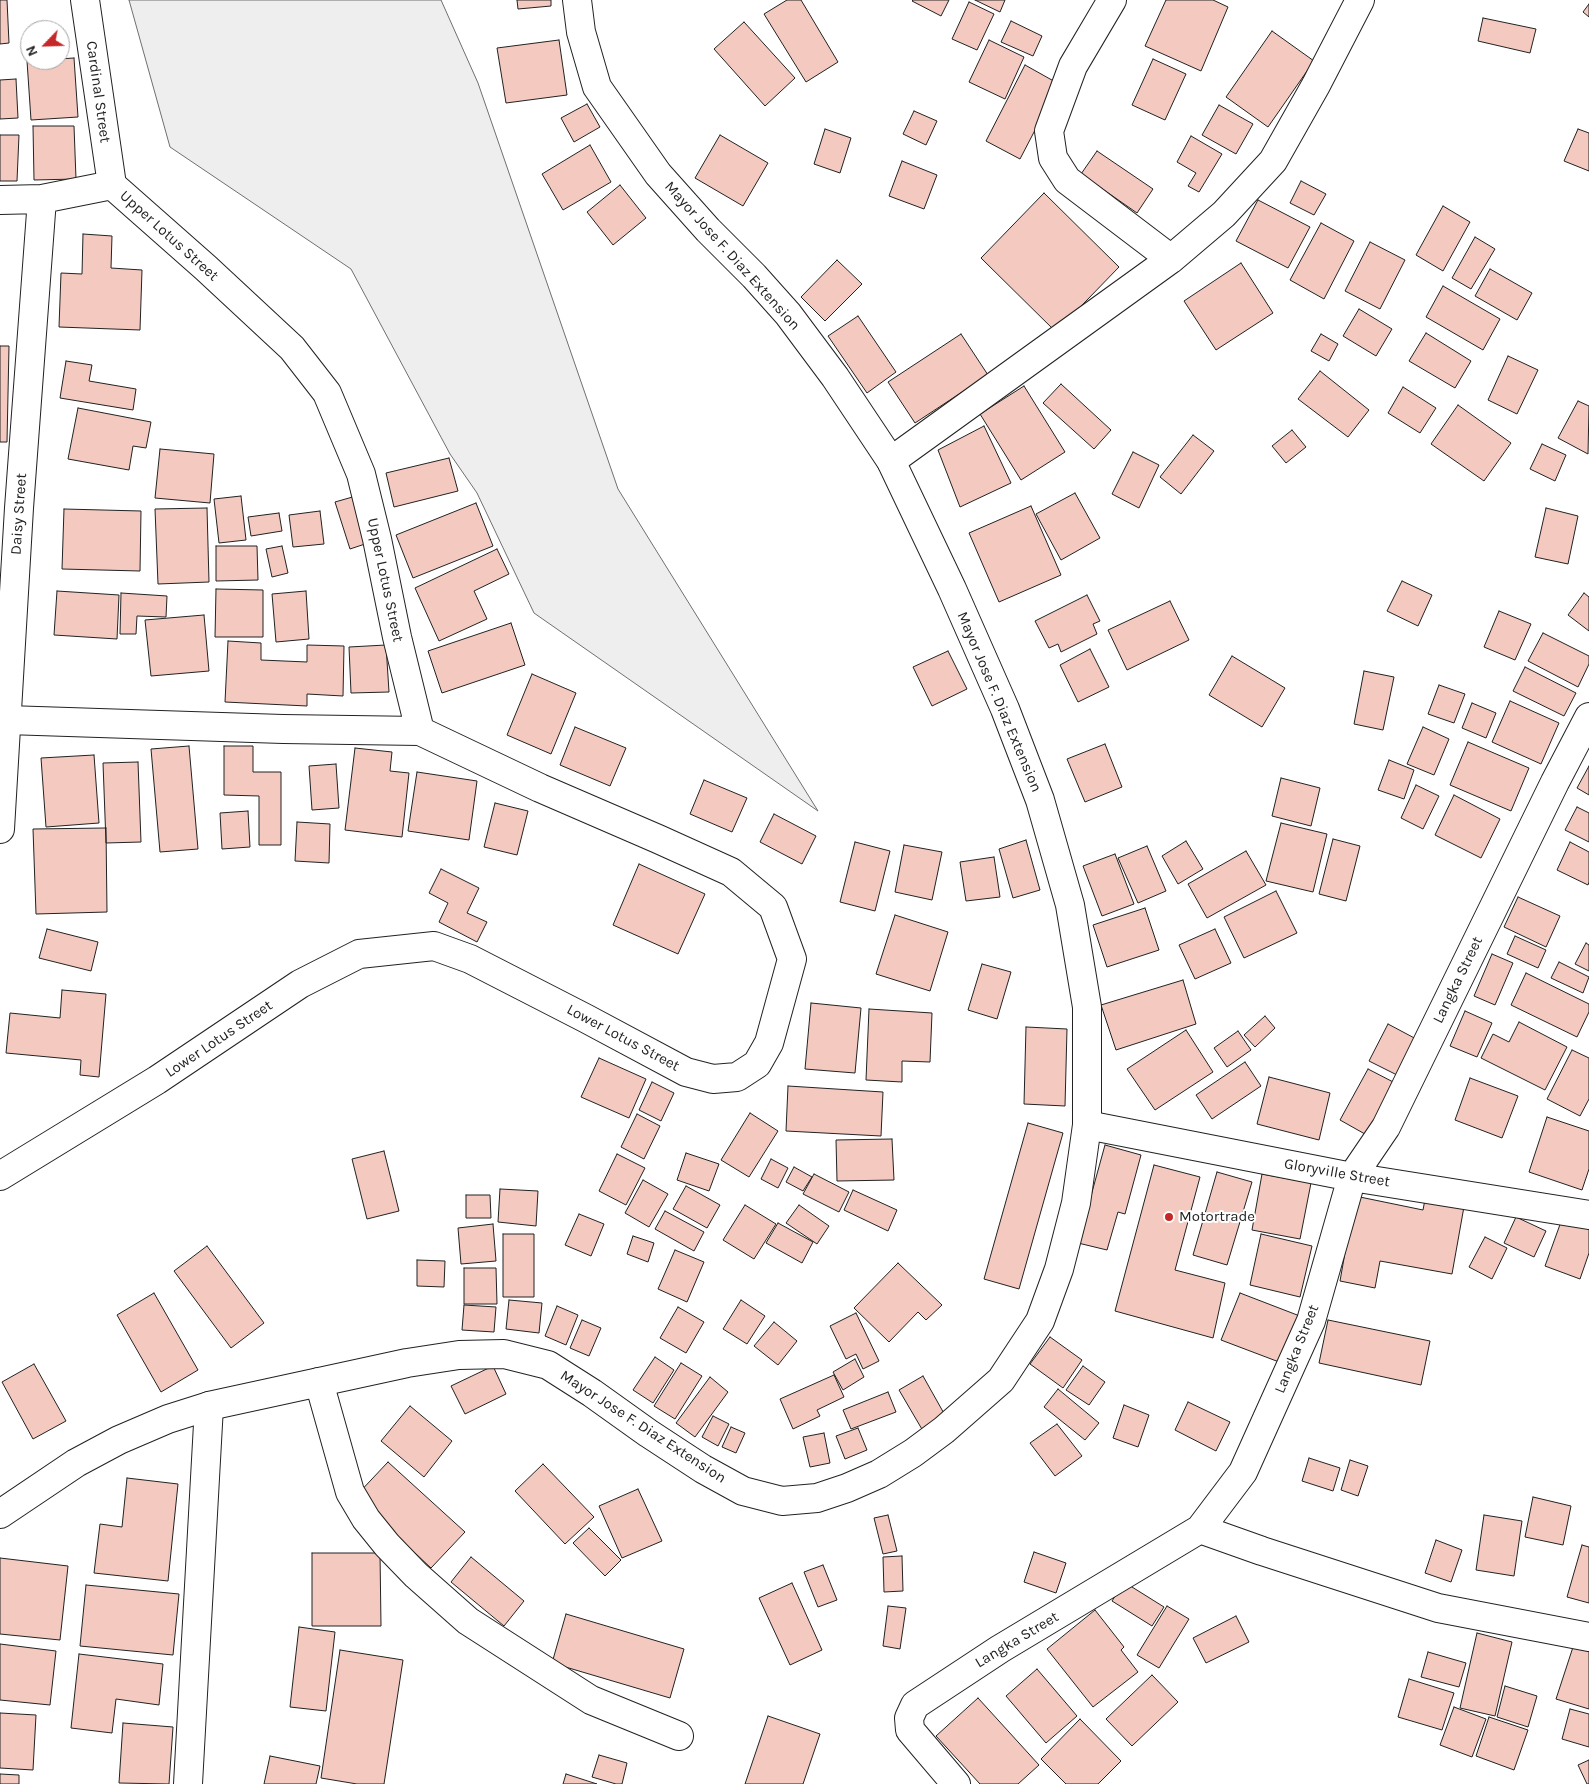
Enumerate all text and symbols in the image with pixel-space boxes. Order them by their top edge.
north arrow [20,20,70,70]
street label: Cardinal Street [82,40,114,144]
text: N [22,43,42,59]
street label: Mayor Jose F. Diaz Extension [660,178,804,334]
street label: Upper Lotus Street [116,187,222,285]
street label: Daisy Street [7,473,31,555]
street label: Upper Lotus Street [363,516,407,644]
street label: Mayor Jose F. Diaz Extension [953,609,1045,795]
street label: Langka Street [1429,934,1487,1026]
street label: Lower Lotus Street [162,997,276,1081]
street label: Lower Lotus Street [563,1001,683,1075]
street label: Gloryville Street [1283,1155,1391,1191]
place label: Motortrade [1179,1208,1255,1226]
marker: Motortrade [1163,1211,1175,1223]
street label: Langka Street [1271,1302,1323,1396]
street label: Mayor Jose F. Diaz Extension [557,1367,729,1487]
street label: Langka Street [972,1608,1062,1672]

